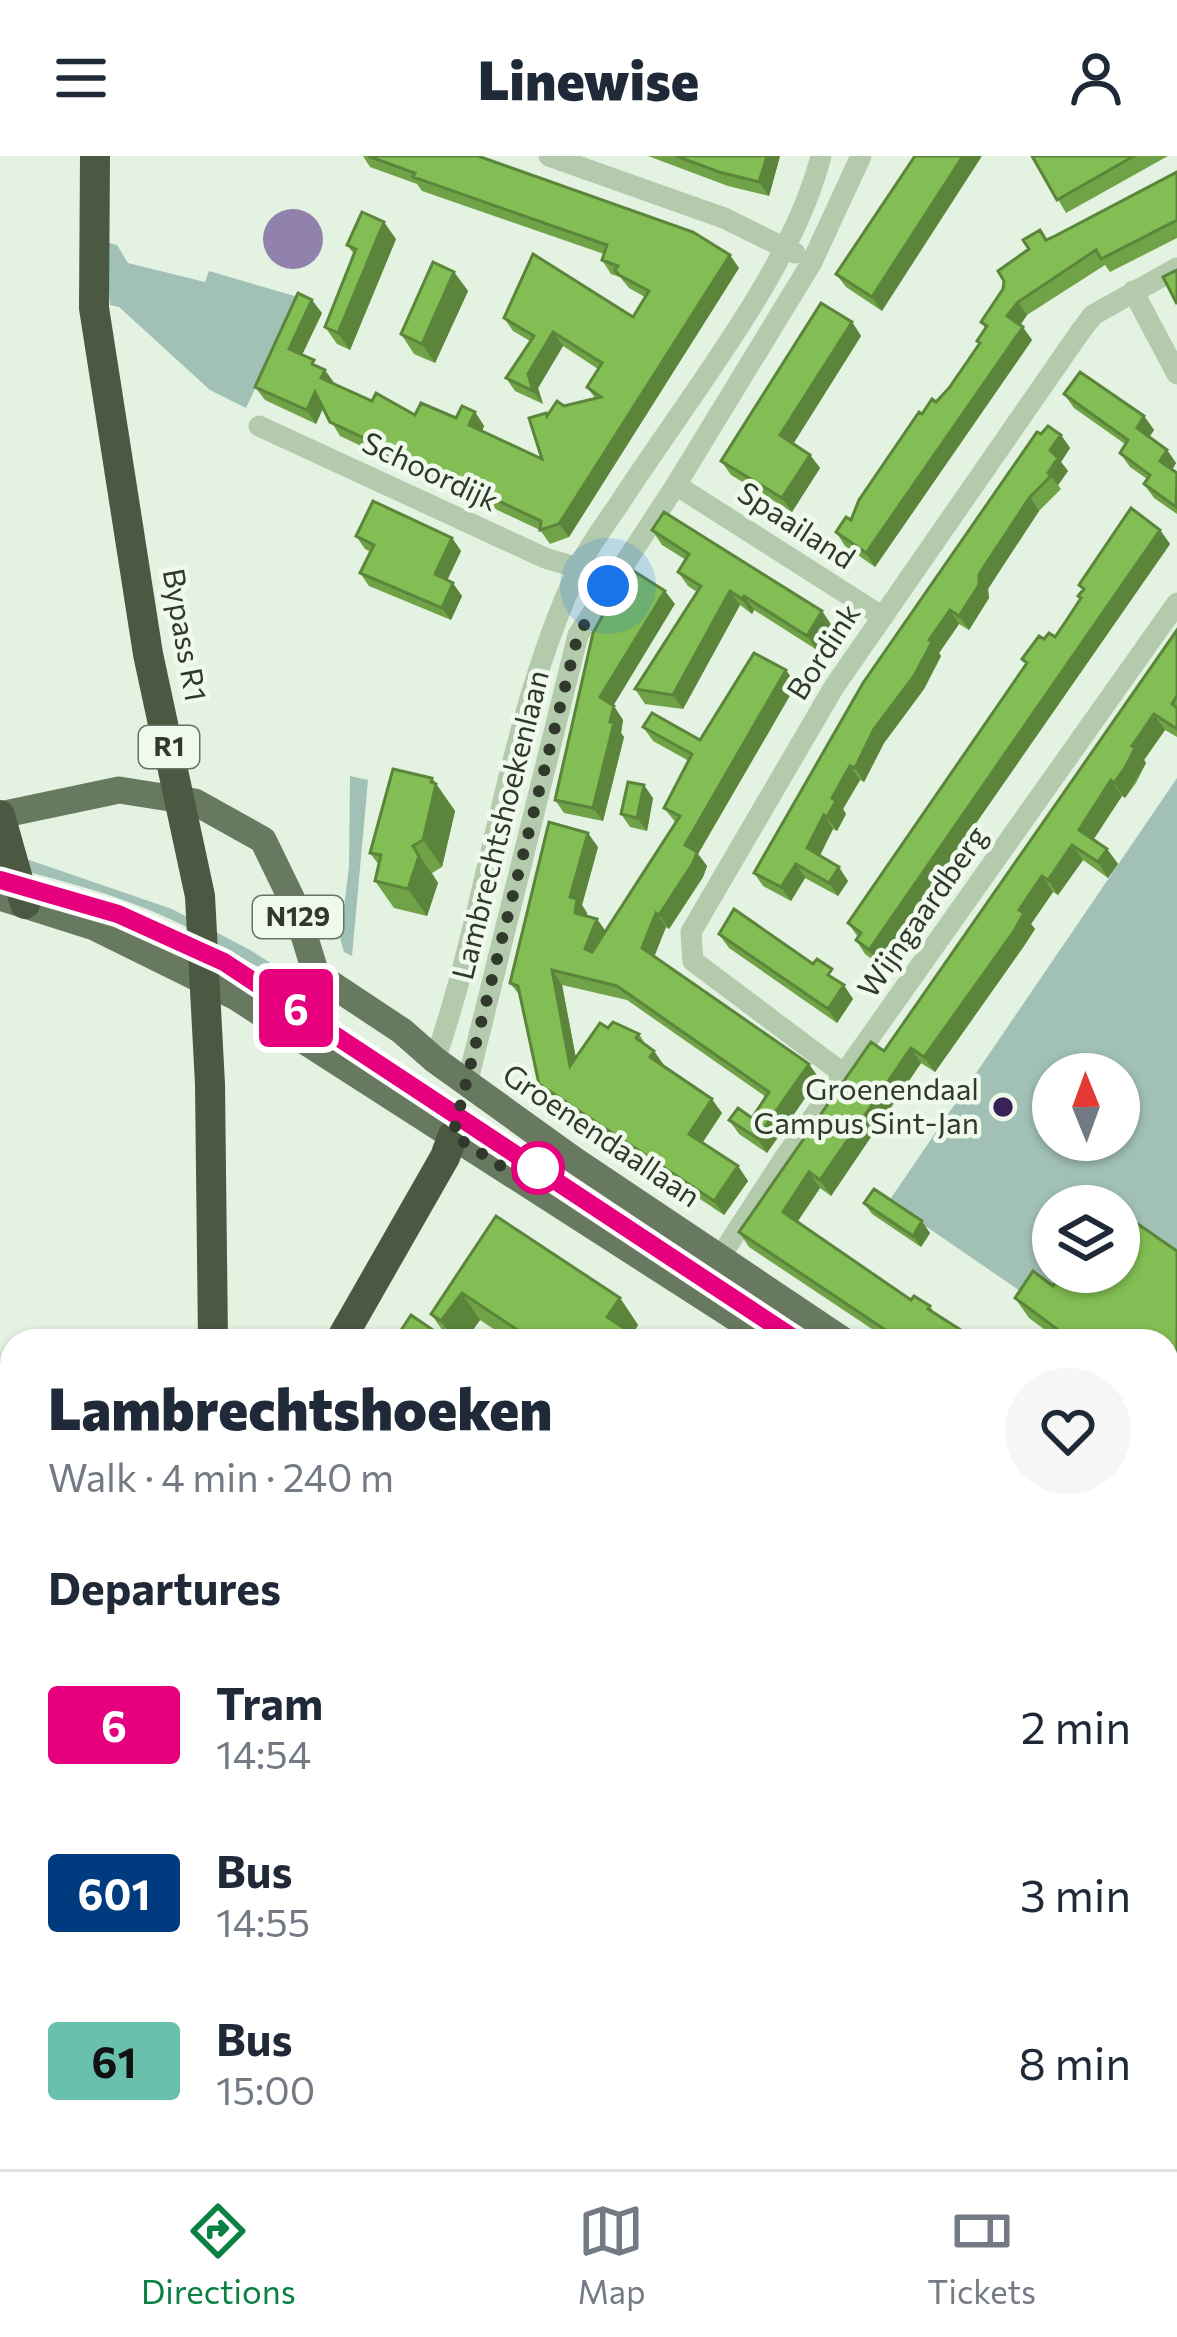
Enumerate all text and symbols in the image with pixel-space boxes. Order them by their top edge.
icon: menu [48,45,114,111]
text: Linewise [478,45,699,111]
icon: person [1063,45,1129,111]
street label: Schoordijk [357,422,505,517]
street label: Spaailand [732,472,863,575]
your location [578,556,638,616]
street label: Bypass R1 [157,565,216,704]
street label: Bordink [777,596,867,706]
street label: Lambrechtshoekenlaan [442,666,555,983]
road number: R1 [139,726,199,768]
street label: Wijngaardberg [848,818,994,1004]
road number: N129 [253,896,343,938]
line badge: 6 [257,969,335,1047]
text: 6 [283,982,309,1034]
north arrow [1032,1053,1140,1161]
map controls [1032,1053,1140,1293]
street label: Groenendaallaan [497,1054,708,1214]
place label: Groenendaal Campus Sint-Jan [754,1069,979,1140]
marker: Groenendaal Campus Sint-Jan [990,1094,1016,1120]
unlabelled marker [513,1143,563,1193]
button: layers [1032,1185,1140,1293]
button: heart [1005,1368,1131,1494]
text: Lambrechtshoeken [48,1372,552,1442]
text: Walk · 4 min · 240 m [48,1452,394,1500]
text: Departures [48,1559,281,1614]
text: Tram [216,1674,323,1729]
text: 2 min [1021,1698,1131,1753]
text: 6 [101,1699,127,1751]
text: 14:54 [216,1729,311,1777]
text: Bus [216,1842,292,1897]
text: 3 min [1020,1866,1131,1921]
text: 601 [78,1867,150,1919]
text: 14:55 [216,1897,310,1945]
text: Bus [216,2010,292,2065]
text: 8 min [1018,2034,1131,2089]
text: 61 [92,2035,136,2087]
text: 15:00 [216,2065,315,2113]
tab: Directions [141,2198,296,2311]
tab: Map [577,2198,646,2311]
tab: Tickets [927,2198,1036,2311]

